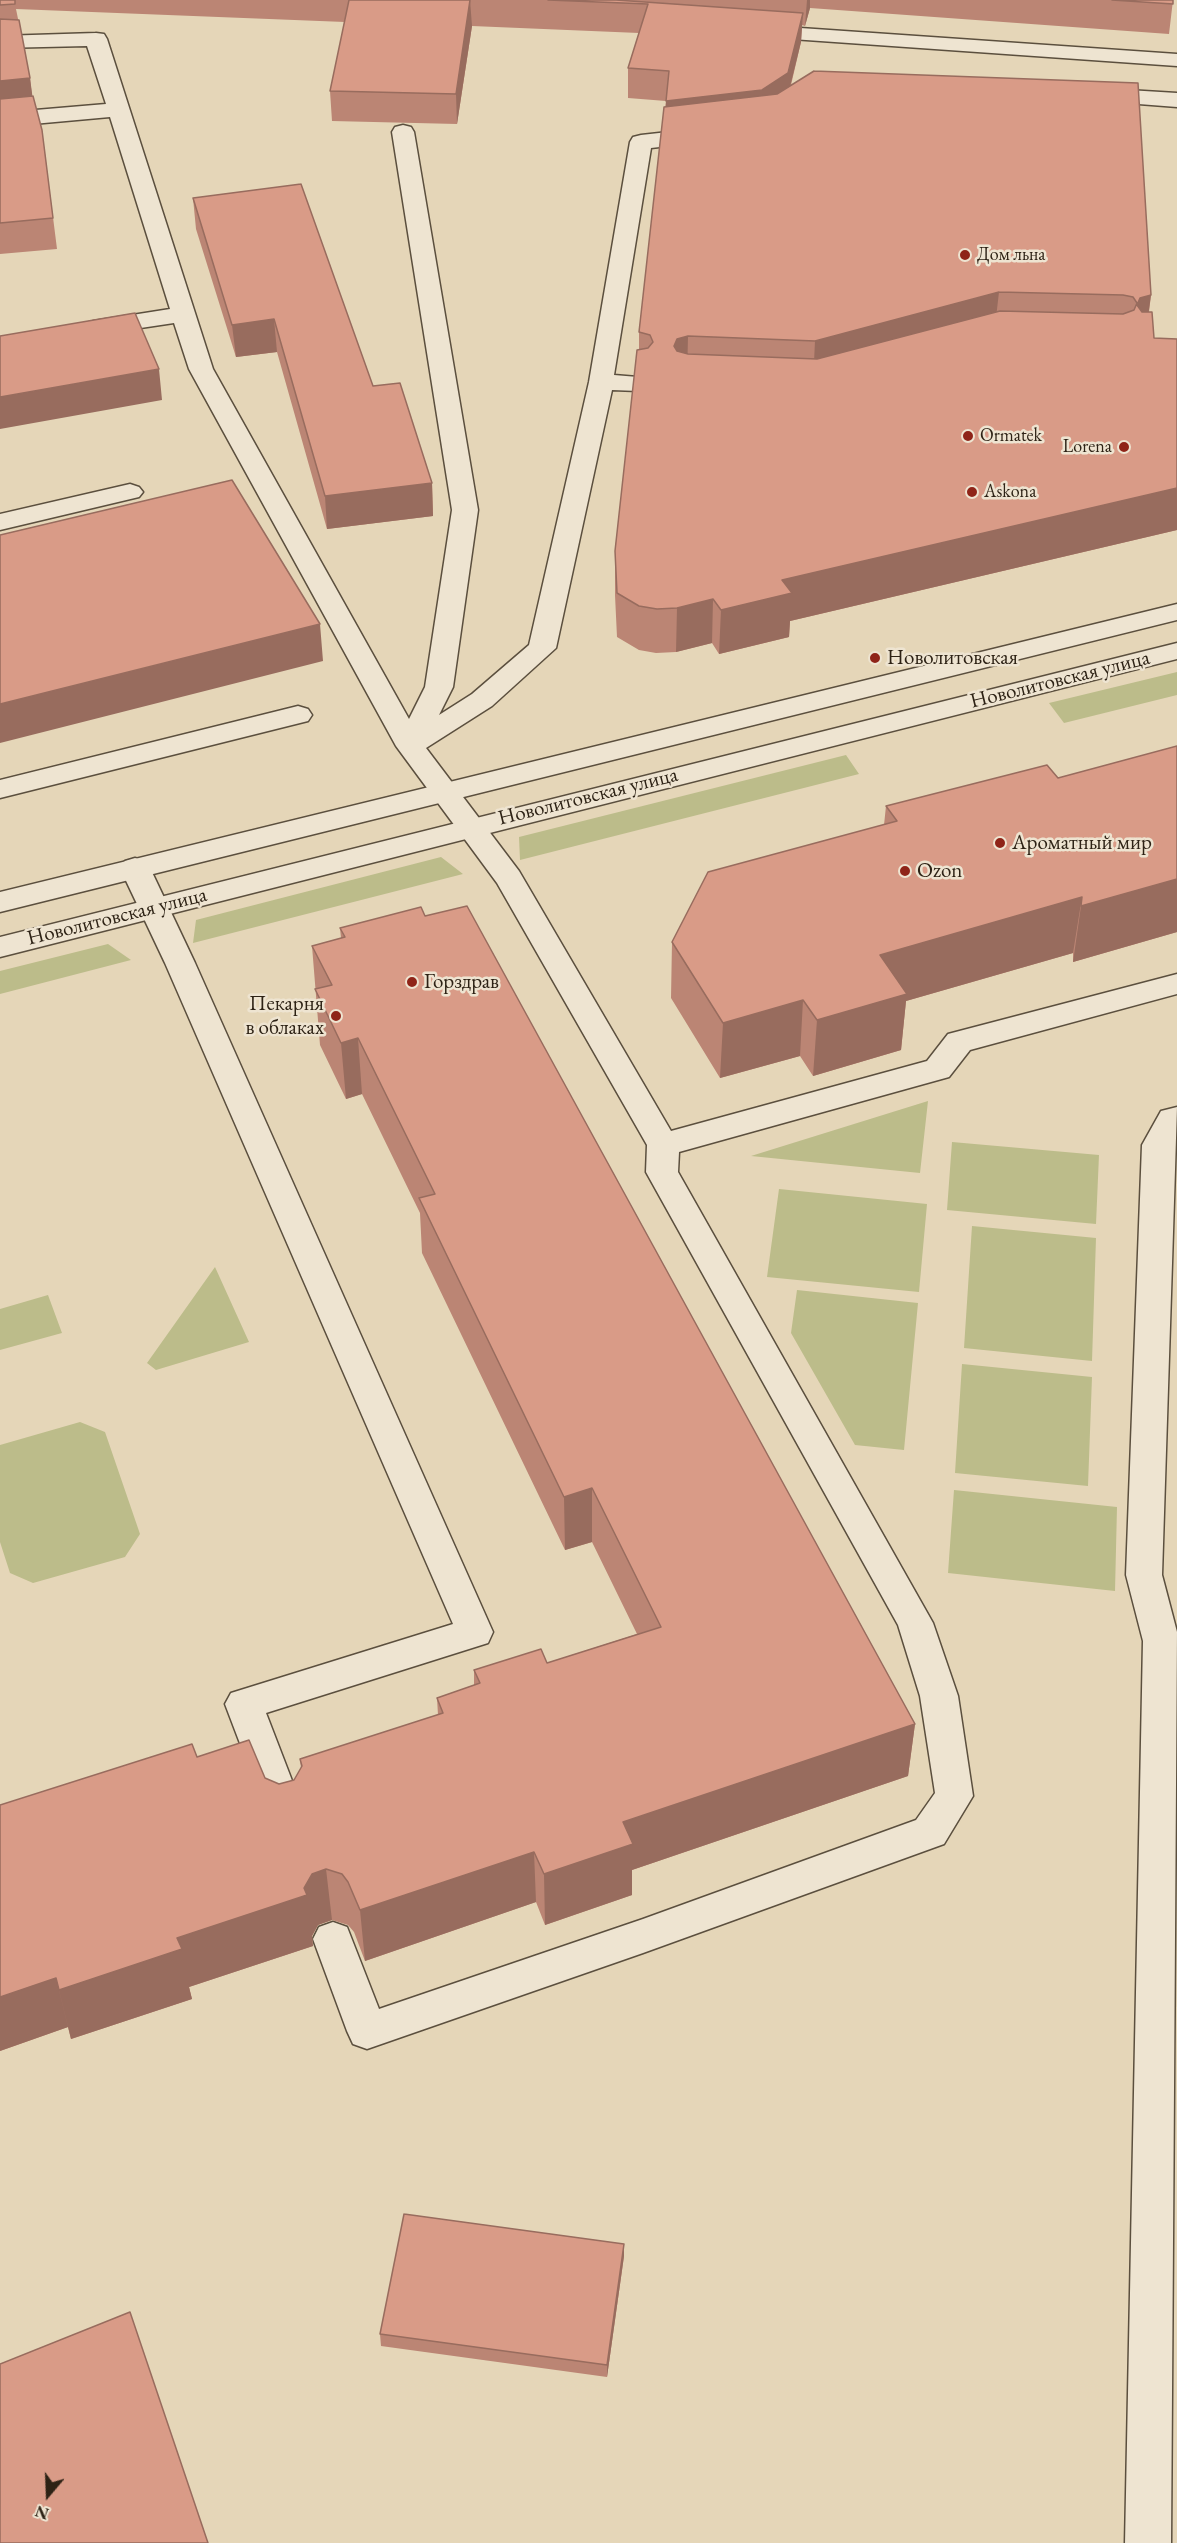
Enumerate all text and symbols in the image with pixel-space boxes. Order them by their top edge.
place label: Дом льна [977,244,1045,266]
marker: Дом льна [958,248,972,262]
place label: Ormatek [980,425,1042,447]
marker: Ormatek [961,429,975,443]
place label: Lorena [1063,436,1112,458]
marker: Lorena [1117,440,1131,454]
place label: Askona [984,481,1036,503]
marker: Askona [965,485,979,499]
place label: Новолитовская [887,645,1018,671]
street label: Новолитовская улица [968,645,1152,715]
marker: Новолитовская [868,651,882,665]
street label: Новолитовская улица [496,762,680,832]
place label: Ароматный мир [1012,830,1152,856]
marker: Ароматный мир [993,836,1007,850]
place label: Ozon [917,858,962,884]
marker: Ozon [898,864,912,878]
street label: Новолитовская улица [25,882,209,952]
place label: Горздрав [424,969,499,995]
marker: Горздрав [405,975,419,989]
place label: Пекарня в облаках [245,991,324,1041]
marker: Пекарня в облаках [329,1009,343,1023]
north arrow [18,2465,78,2525]
text: N [32,2500,52,2525]

